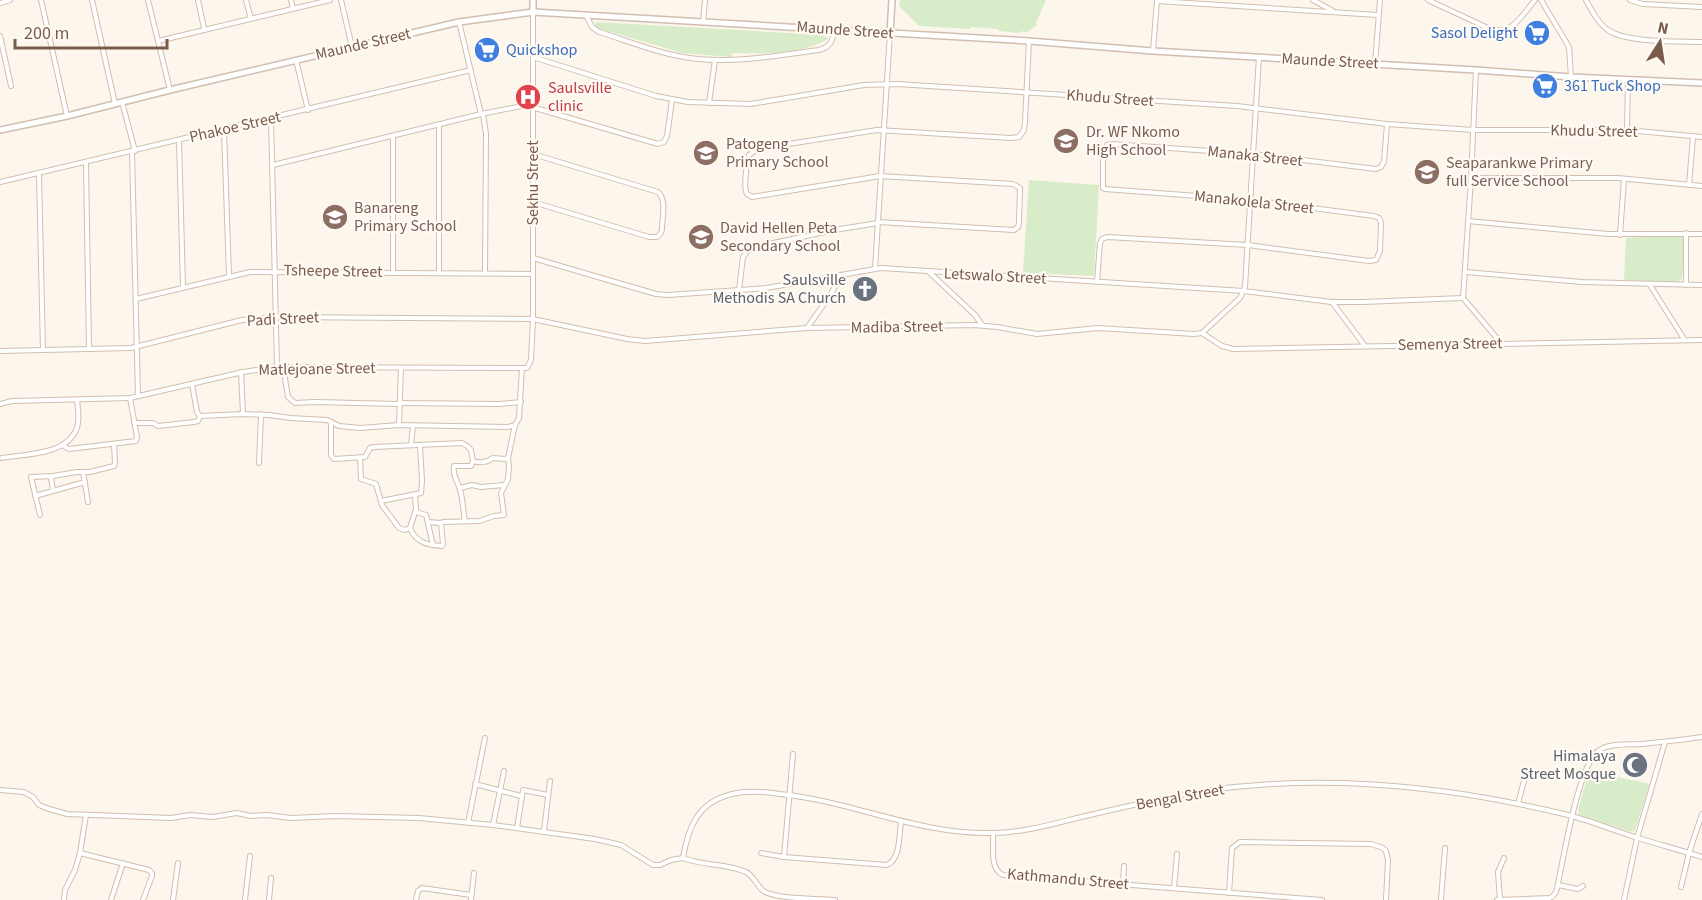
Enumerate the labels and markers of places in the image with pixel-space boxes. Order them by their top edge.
supermarket icon: Sasol Delight [1522,18,1552,48]
place label: Sasol Delight [1431,22,1519,44]
supermarket icon: Quickshop [472,35,502,65]
place label: Quickshop [506,39,578,61]
supermarket icon: 361 Tuck Shop [1530,71,1560,101]
place label: 361 Tuck Shop [1564,75,1661,97]
place label: Saulsville clinic [548,77,612,117]
hospital icon: Saulsville clinic [513,82,543,112]
place label: Dr. WF Nkomo High School [1086,121,1180,161]
school or university icon: Dr. WF Nkomo High School [1051,126,1081,156]
place label: Patogeng Primary School [726,133,828,173]
school or university icon: Patogeng Primary School [691,138,721,168]
place label: Seaparankwe Primary full Service School [1446,152,1593,192]
school or university icon: Seaparankwe Primary full Service School [1412,157,1442,187]
place label: Banareng Primary School [354,197,456,237]
school or university icon: Banareng Primary School [320,202,350,232]
place label: David Hellen Peta Secondary School [720,217,840,257]
school or university icon: David Hellen Peta Secondary School [686,222,716,252]
place label: Saulsville Methodis SA Church [713,269,846,309]
church icon: Saulsville Methodis SA Church [850,274,880,304]
place label: Himalaya Street Mosque [1520,745,1616,785]
mosque icon: Himalaya Street Mosque [1620,750,1650,780]

